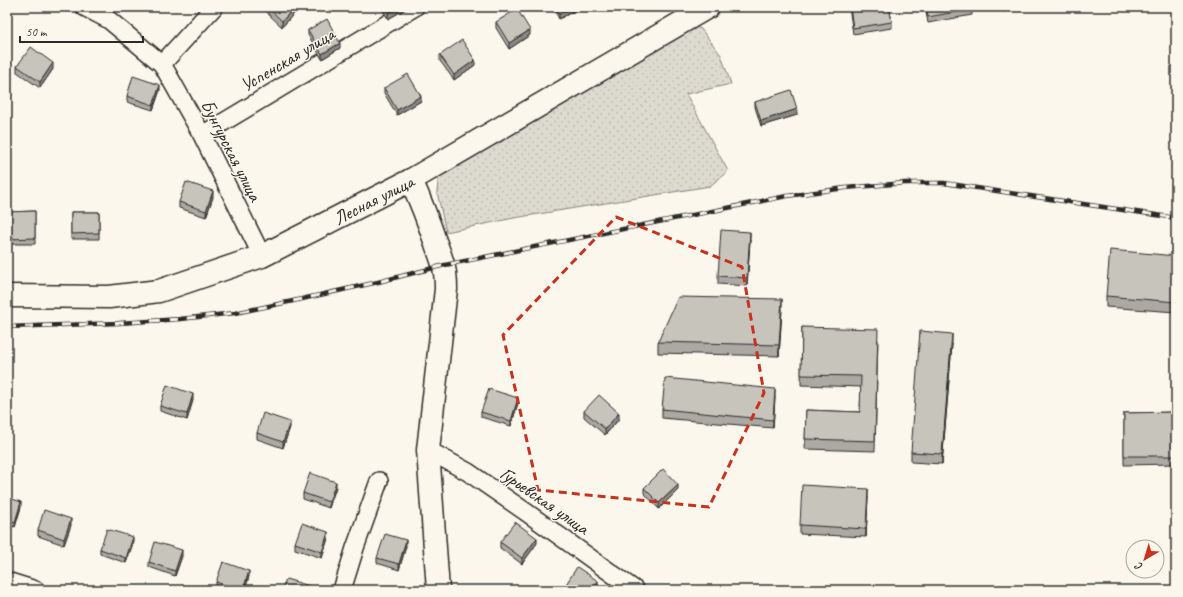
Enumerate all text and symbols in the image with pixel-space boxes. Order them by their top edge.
scale bar [20,18,143,44]
street label: Успенская улица [236,21,341,97]
text: 50 m [26,24,48,40]
street label: Бунгурская улица [195,96,268,207]
street label: Лесная улица [329,169,420,231]
street label: Гурьевская улица [495,461,595,541]
north arrow [1125,539,1165,579]
text: С [1131,559,1145,574]

